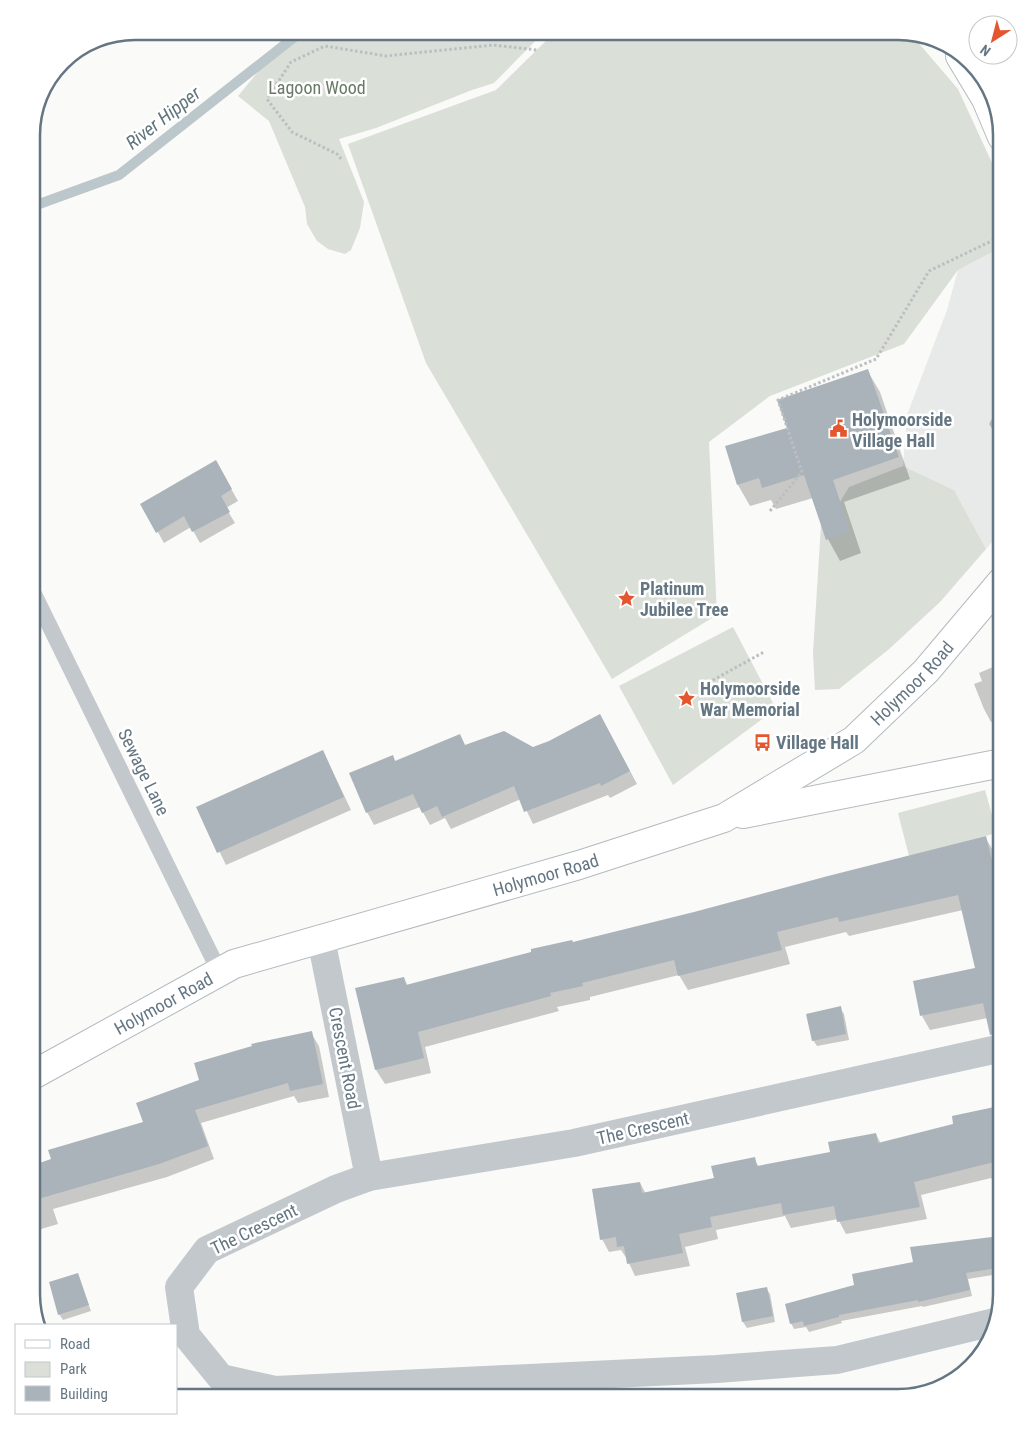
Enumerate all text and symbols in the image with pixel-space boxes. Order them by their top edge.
north arrow [968,15,1018,65]
text: N [977,42,994,60]
park label: Lagoon Wood [268,77,366,98]
water label: River Hipper [121,81,205,154]
place label: Holymoorside Village Hall [852,409,952,451]
public building icon: Holymoorside Village Hall [828,419,848,439]
place label: Platinum Jubilee Tree [640,578,729,620]
place icon: Platinum Jubilee Tree [616,588,636,608]
street label: Holymoor Road [866,637,957,729]
place label: Holymoorside War Memorial [700,678,800,720]
place icon: Holymoorside War Memorial [676,688,696,708]
street label: Sewage Lane [114,725,174,819]
bus stop icon: Village Hall [752,732,772,752]
place label: Village Hall [776,732,859,753]
street label: Holymoor Road [490,849,601,900]
street label: Holymoor Road [110,967,216,1039]
street label: Crescent Road [325,1005,365,1111]
street label: The Crescent [595,1107,691,1149]
street label: The Crescent [207,1199,301,1259]
legend [15,1324,178,1414]
text: Road [60,1335,90,1353]
text: Park [60,1360,87,1378]
text: Building [60,1385,108,1403]

